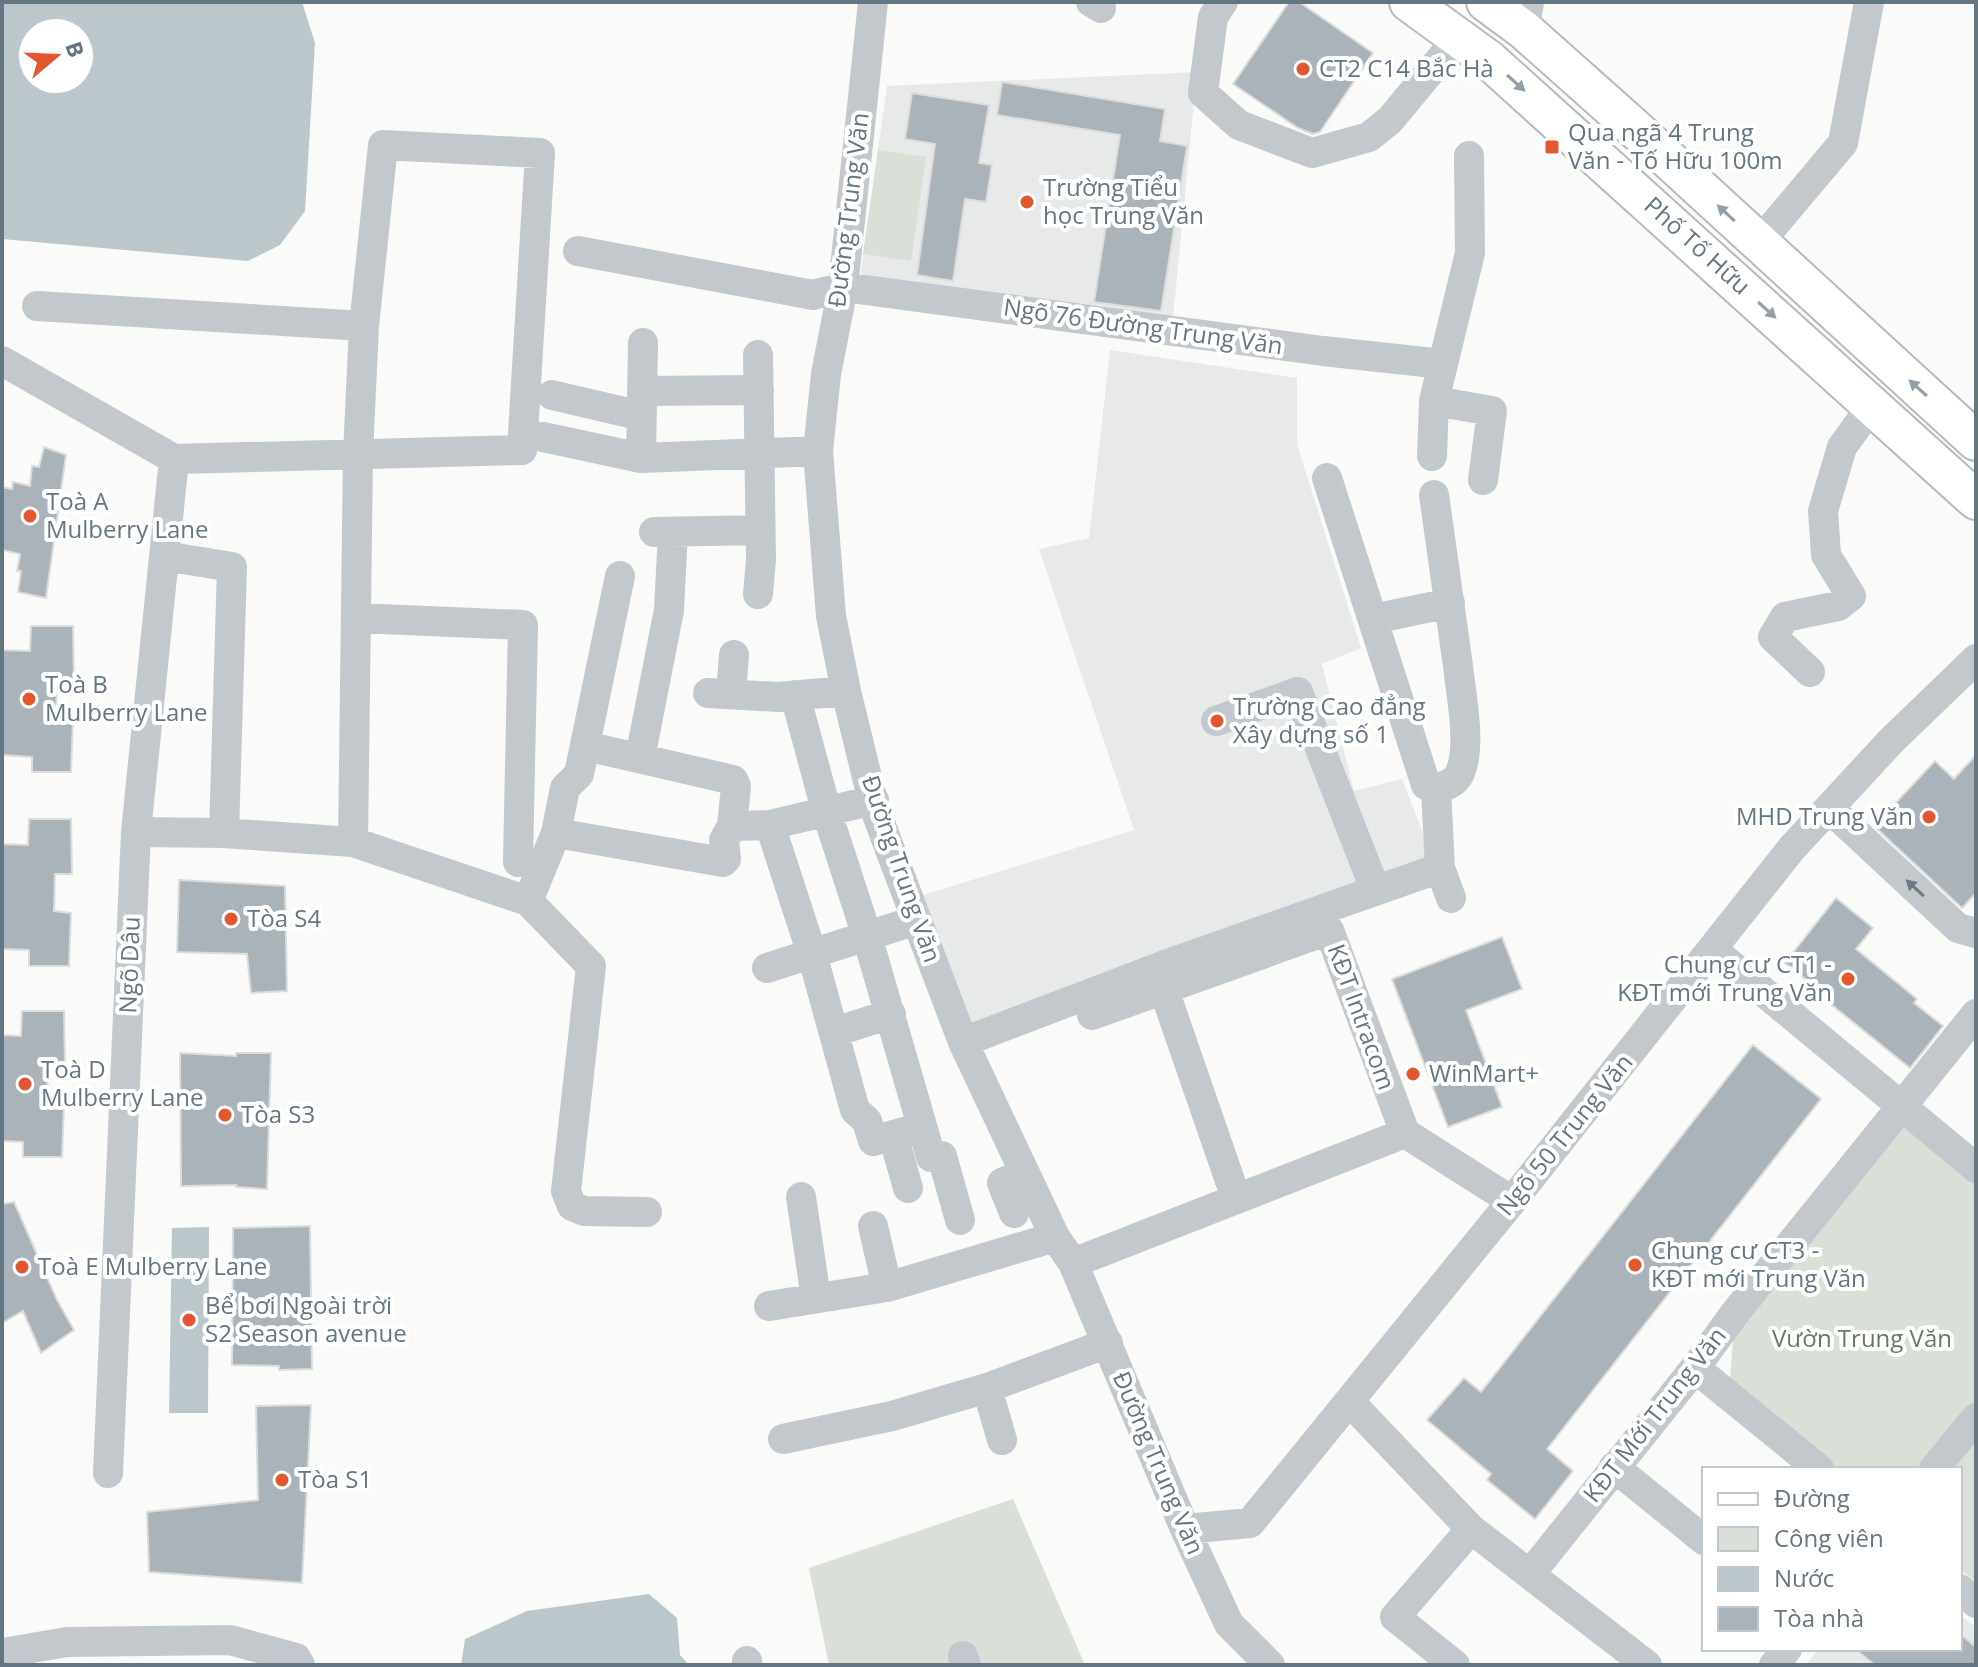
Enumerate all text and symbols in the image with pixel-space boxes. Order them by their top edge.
north arrow [16,16,96,96]
text: B [59,37,92,61]
place label: CT2 C14 Bắc Hà [1319,51,1494,84]
marker: CT2 C14 Bắc Hà [1294,60,1312,78]
one-way arrow [1506,74,1525,92]
street label: Đường Trung Văn [819,111,876,309]
place label: Qua ngã 4 Trung Văn - Tố Hữu 100m [1568,115,1782,176]
marker: Qua ngã 4 Trung Văn - Tố Hữu 100m [1543,138,1561,156]
place label: Trường Tiểu học Trung Văn [1043,170,1204,231]
street label: Phố Tố Hữu [1638,188,1758,301]
marker: Trường Tiểu học Trung Văn [1018,193,1036,211]
one-way arrow [1717,205,1736,223]
street label: Ngõ 76 Đường Trung Văn [1002,290,1285,361]
one-way arrow [1758,300,1777,318]
one-way arrow [1909,380,1928,398]
place label: Toà A Mulberry Lane [46,484,208,545]
marker: Toà A Mulberry Lane [21,507,39,525]
place label: Toà B Mulberry Lane [45,667,207,728]
place label: Trường Cao đẳng Xây dựng số 1 [1233,689,1426,750]
marker: Toà B Mulberry Lane [20,690,38,708]
marker: Trường Cao đẳng Xây dựng số 1 [1208,712,1226,730]
street label: Đường Trung Văn [855,770,950,967]
place label: MHD Trung Văn [1736,799,1913,832]
marker: MHD Trung Văn [1920,808,1938,826]
one-way arrow [1905,879,1924,897]
place label: Tòa S4 [247,901,321,934]
marker: Tòa S4 [222,910,240,928]
street label: Ngõ Dâu [110,916,147,1014]
street label: KĐT Intracom [1321,939,1404,1094]
place label: Chung cư CT1 - KĐT mới Trung Văn [1617,947,1832,1008]
marker: Chung cư CT1 - KĐT mới Trung Văn [1839,970,1857,988]
street label: Ngõ 50 Trung Văn [1488,1046,1639,1222]
place label: Toà D Mulberry Lane [41,1052,203,1113]
place label: WinMart+ [1429,1056,1539,1089]
marker: WinMart+ [1404,1065,1422,1083]
marker: Toà D Mulberry Lane [16,1075,34,1093]
place label: Tòa S3 [241,1097,315,1130]
marker: Tòa S3 [216,1106,234,1124]
place label: Chung cư CT3 - KĐT mới Trung Văn [1651,1233,1866,1294]
place label: Toà E Mulberry Lane [38,1249,267,1282]
marker: Chung cư CT3 - KĐT mới Trung Văn [1626,1256,1644,1274]
marker: Toà E Mulberry Lane [13,1258,31,1276]
place label: Bể bơi Ngoài trời S2 Season avenue [205,1288,407,1349]
marker: Bể bơi Ngoài trời S2 Season avenue [180,1311,198,1329]
street label: KĐT Mới Trung Văn [1575,1320,1733,1509]
park label: Vườn Trung Văn [1772,1321,1952,1354]
street label: Đường Trung Văn [1106,1366,1213,1559]
place label: Tòa S1 [298,1462,372,1495]
legend [1702,1467,1962,1651]
marker: Tòa S1 [273,1471,291,1489]
text: Đường [1774,1481,1850,1514]
text: Công viên [1774,1521,1884,1554]
text: Nước [1774,1561,1834,1594]
text: Tòa nhà [1774,1601,1864,1634]

